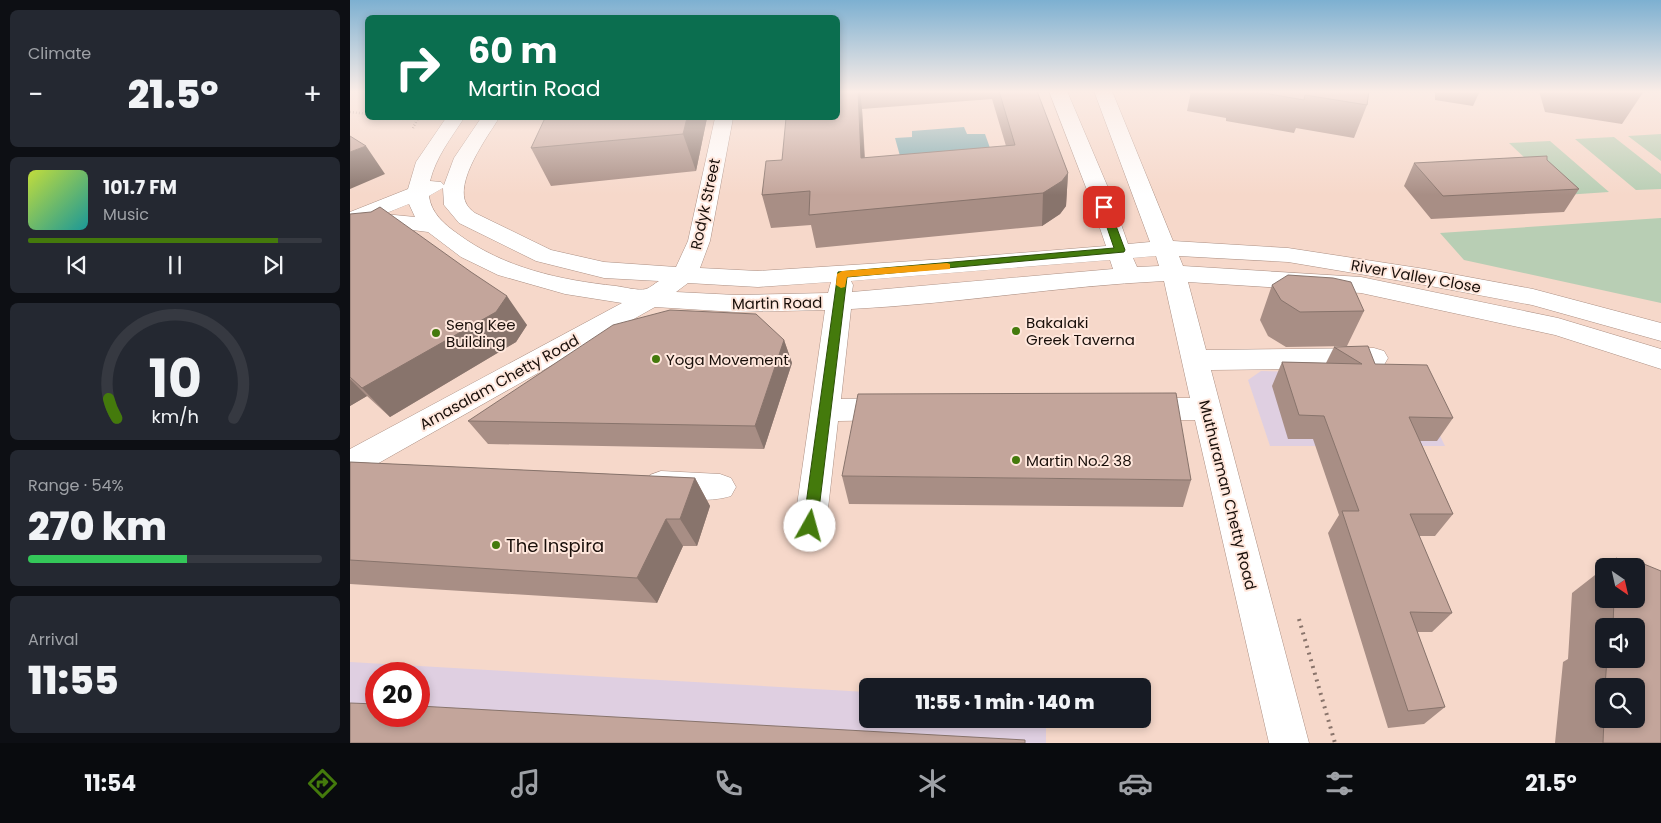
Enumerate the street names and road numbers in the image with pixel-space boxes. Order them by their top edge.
street label: Rodyk Street [685,156,725,252]
street label: River Valley Close [1349,254,1483,298]
street label: Martin Road [732,292,822,314]
street label: Arnasalam Chetty Road [415,329,583,435]
street label: Muthuraman Chetty Road [1194,398,1262,592]

